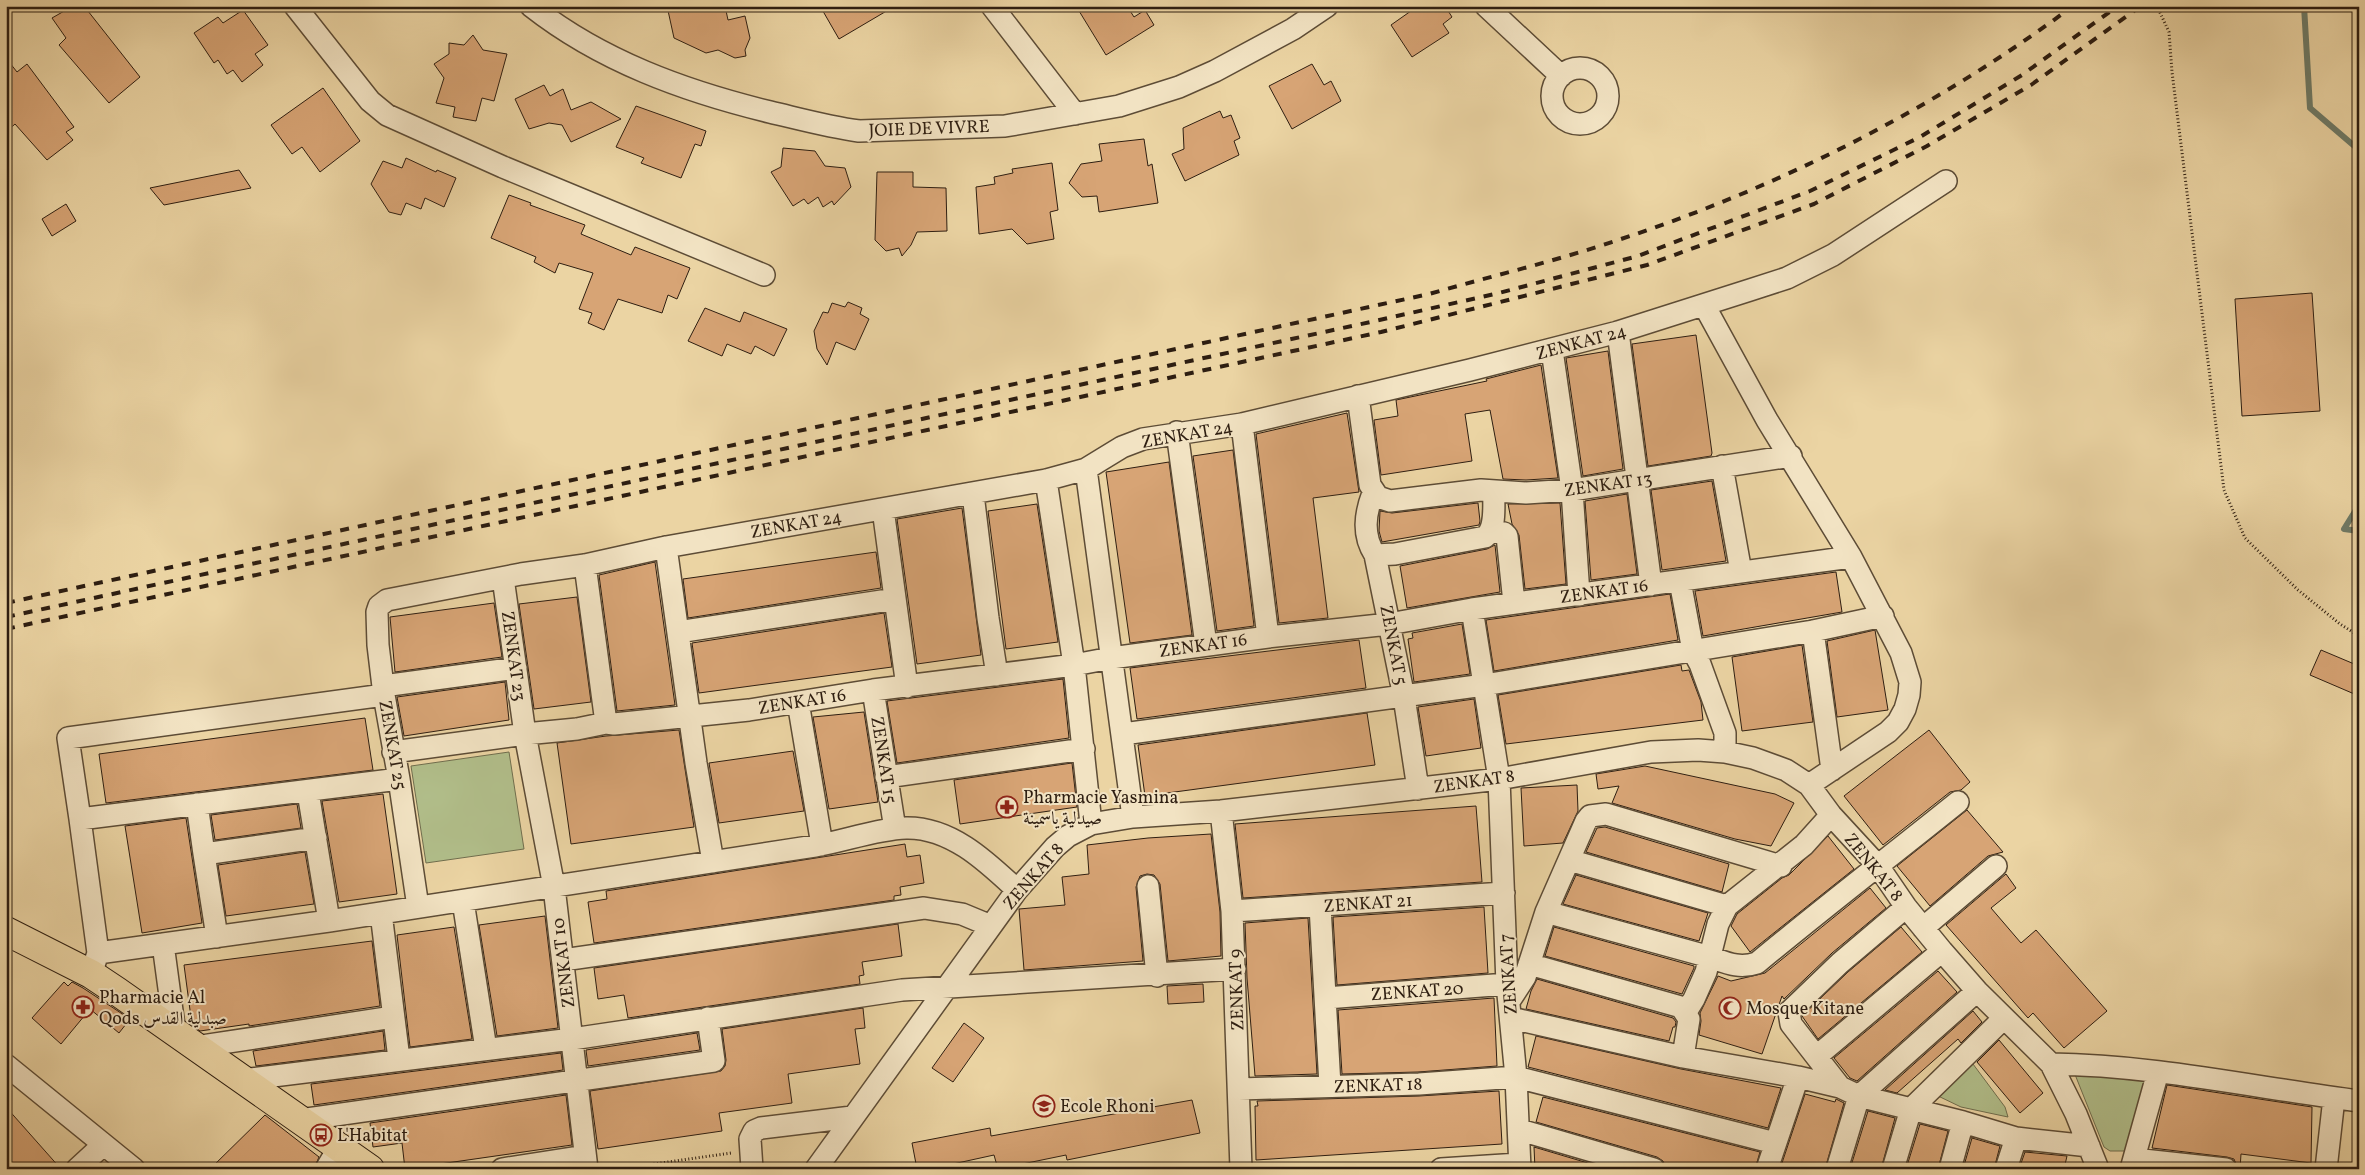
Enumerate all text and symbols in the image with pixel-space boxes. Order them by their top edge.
street label: JOIE DE VIVRE [868,115,990,144]
street label: ZENKAT 24 [1533,319,1629,368]
street label: ZENKAT 24 [1139,415,1235,456]
street label: ZENKAT 13 [1562,467,1654,504]
street label: ZENKAT 24 [748,505,844,546]
street label: ZENKAT 16 [1558,574,1650,611]
street label: ZENKAT 5 [1372,603,1413,688]
street label: ZENKAT 23 [494,609,531,703]
street label: ZENKAT 16 [1157,628,1249,665]
street label: ZENKAT 16 [756,683,848,722]
street label: ZENKAT 25 [371,698,412,792]
street label: ZENKAT 15 [863,715,902,806]
street label: ZENKAT 8 [1432,764,1516,801]
place label: Pharmacie Yasmina صيدلية ياسمينة [1023,786,1179,832]
pharmacy icon: Pharmacie Yasmina صيدلية ياسمينة [995,795,1019,819]
street label: ZENKAT 8 [1837,828,1908,908]
street label: ZENKAT 8 [998,838,1070,916]
street label: ZENKAT 21 [1323,889,1414,920]
street label: ZENKAT 10 [547,916,582,1009]
street label: ZENKAT 7 [1494,932,1525,1015]
street label: ZENKAT 9 [1224,948,1251,1031]
street label: ZENKAT 20 [1370,977,1465,1008]
place label: Pharmacie Al Qods صبدلية القدس [99,986,227,1032]
pharmacy icon: Pharmacie Al Qods صبدلية القدس [71,995,95,1019]
mosque icon: Mosque Kitane [1718,996,1742,1020]
place label: Mosque Kitane [1746,997,1864,1022]
street label: ZENKAT 18 [1333,1072,1423,1101]
school or university icon: Ecole Rhoni [1032,1094,1056,1118]
place label: Ecole Rhoni [1060,1095,1155,1120]
bus stop icon: L'Habitat [309,1123,333,1147]
place label: L'Habitat [337,1124,408,1149]

